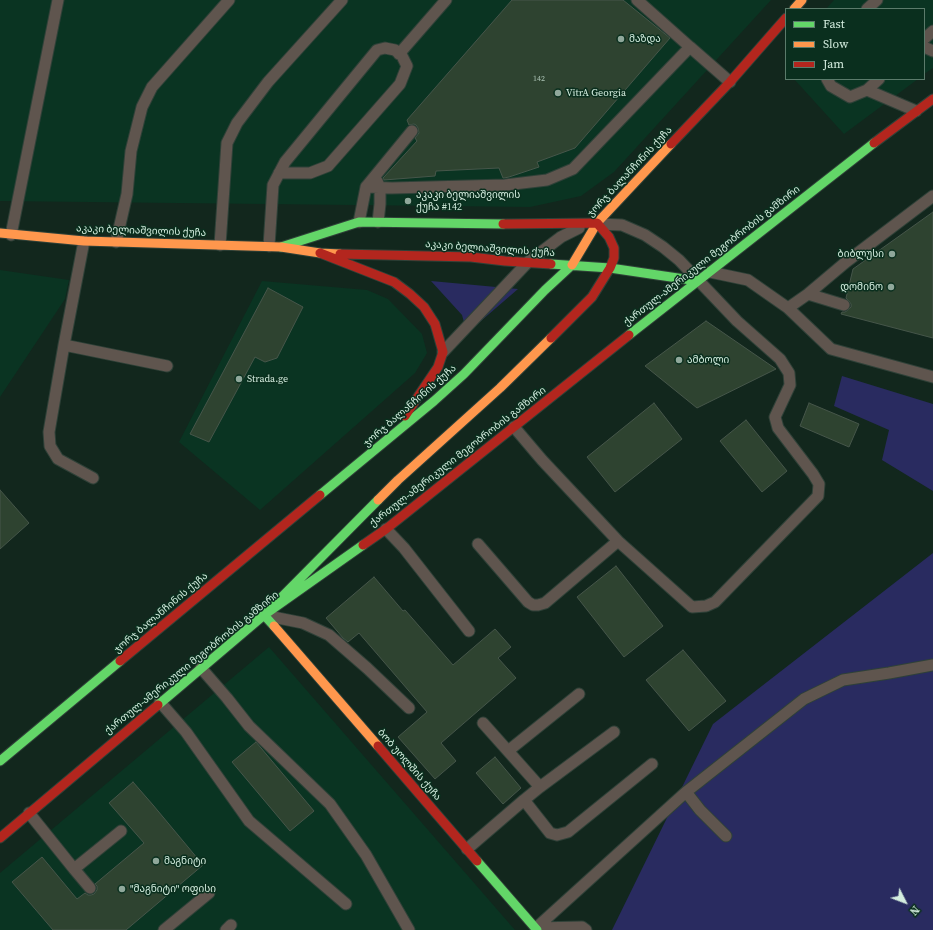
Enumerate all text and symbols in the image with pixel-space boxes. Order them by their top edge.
legend [785,8,925,80]
text: Fast [823,16,845,32]
place label: მაზდა [629,33,661,45]
marker: მაზდა [616,34,626,44]
text: Slow [823,36,848,52]
text: Jam [823,56,844,72]
house number: 142 [533,74,545,84]
place label: VitrA Georgia [566,87,626,99]
marker: VitrA Georgia [553,88,563,98]
street label: ჯორჯ ბალანჩინის ქუჩა [585,124,675,220]
street label: ქართულ-ამერიკული მეგობრობის გამზირი [621,183,803,329]
place label: აკაკი ბელიაშვილის ქუჩა #142 [416,189,520,212]
marker: აკაკი ბელიაშვილის ქუჩა #142 [403,196,413,206]
street label: აკაკი ბელიაშვილის ქუჩა [76,223,206,239]
street label: აკაკი ბელიაშვილის ქუჩა [425,238,555,260]
place label: ბიბლუსი [838,248,884,260]
marker: ბიბლუსი [887,249,897,259]
place label: დომინო [840,281,883,293]
marker: დომინო [886,282,896,292]
place label: ამბოლი [687,354,729,366]
marker: ამბოლი [674,355,684,365]
street label: ჯორჯ ბალანჩინის ქუჩა [361,362,459,450]
place label: Strada.ge [247,373,288,385]
marker: Strada.ge [234,374,244,384]
street label: ქართულ-ამერიკული მეგობრობის გამზირი [367,384,549,530]
street label: ჯორჯ ბალანჩინის ქუჩა [112,570,210,656]
street label: ქართულ-ამერიკული მეგობრობის გამზირი [103,589,281,737]
street label: ბობ უოლშის ქუჩა [375,727,443,803]
place label: მაგნიტი [164,855,206,867]
marker: მაგნიტი [151,856,161,866]
north arrow [885,882,925,922]
place label: "მაგნიტი" ოფისი [130,883,216,895]
marker: "მაგნიტი" ოფისი [117,884,127,894]
text: N [906,902,923,918]

